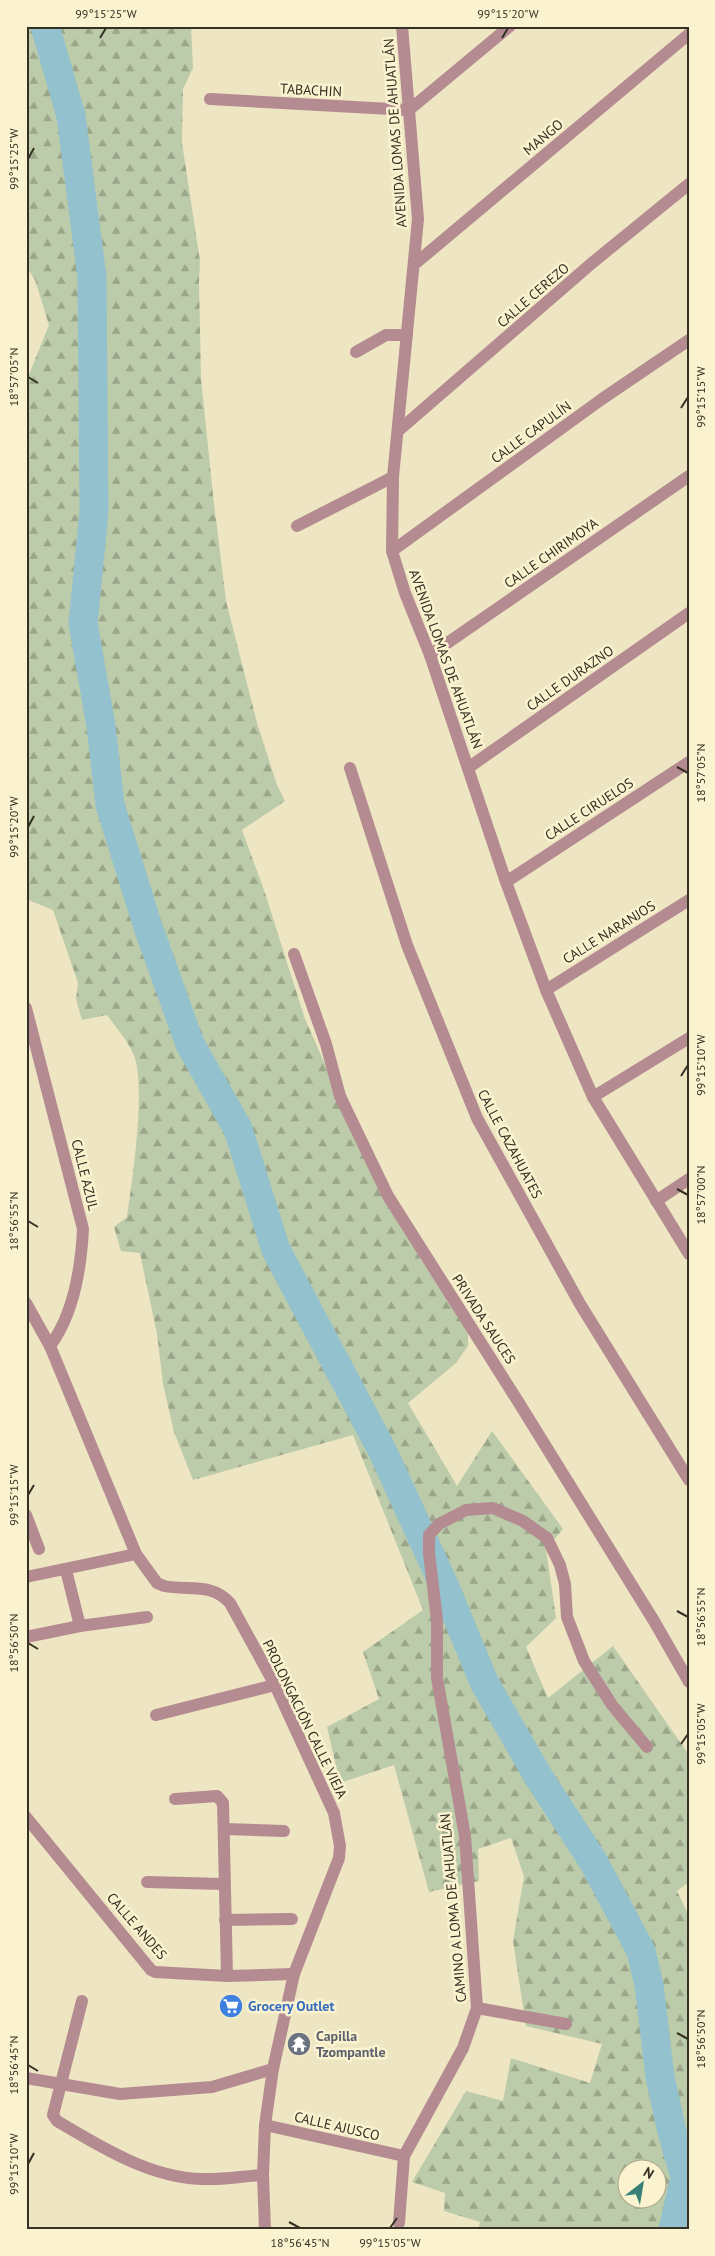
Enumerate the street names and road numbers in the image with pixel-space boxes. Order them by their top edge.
street label: AVENIDA LOMAS DE AHUATLÁN [379,38,411,228]
street label: TABACHIN [280,79,342,101]
street label: MANGO [519,115,567,159]
street label: CALLE CEREZO [493,259,573,331]
street label: CALLE CAPULÍN [487,397,575,467]
street label: CALLE CHIRIMOYA [501,513,602,592]
street label: AVENIDA LOMAS DE AHUATLÁN [405,567,487,751]
street label: CALLE DURAZNO [523,641,617,715]
street label: CALLE CIRUELOS [541,774,637,844]
street label: CALLE NARANJOS [559,896,659,968]
street label: CALLE CAZAHUATES [474,1086,546,1202]
street label: CALLE AZUL [67,1137,103,1213]
street label: PRIVADA SAUCES [448,1271,520,1367]
street label: PROLONGACIÓN CALLE VIEJA [259,1637,352,1802]
street label: CAMINO A LOMA DE AHUATLÁN [436,1813,470,2003]
street label: CALLE ANDES [103,1889,171,1963]
street label: CALLE AJUSCO [293,2107,381,2145]

